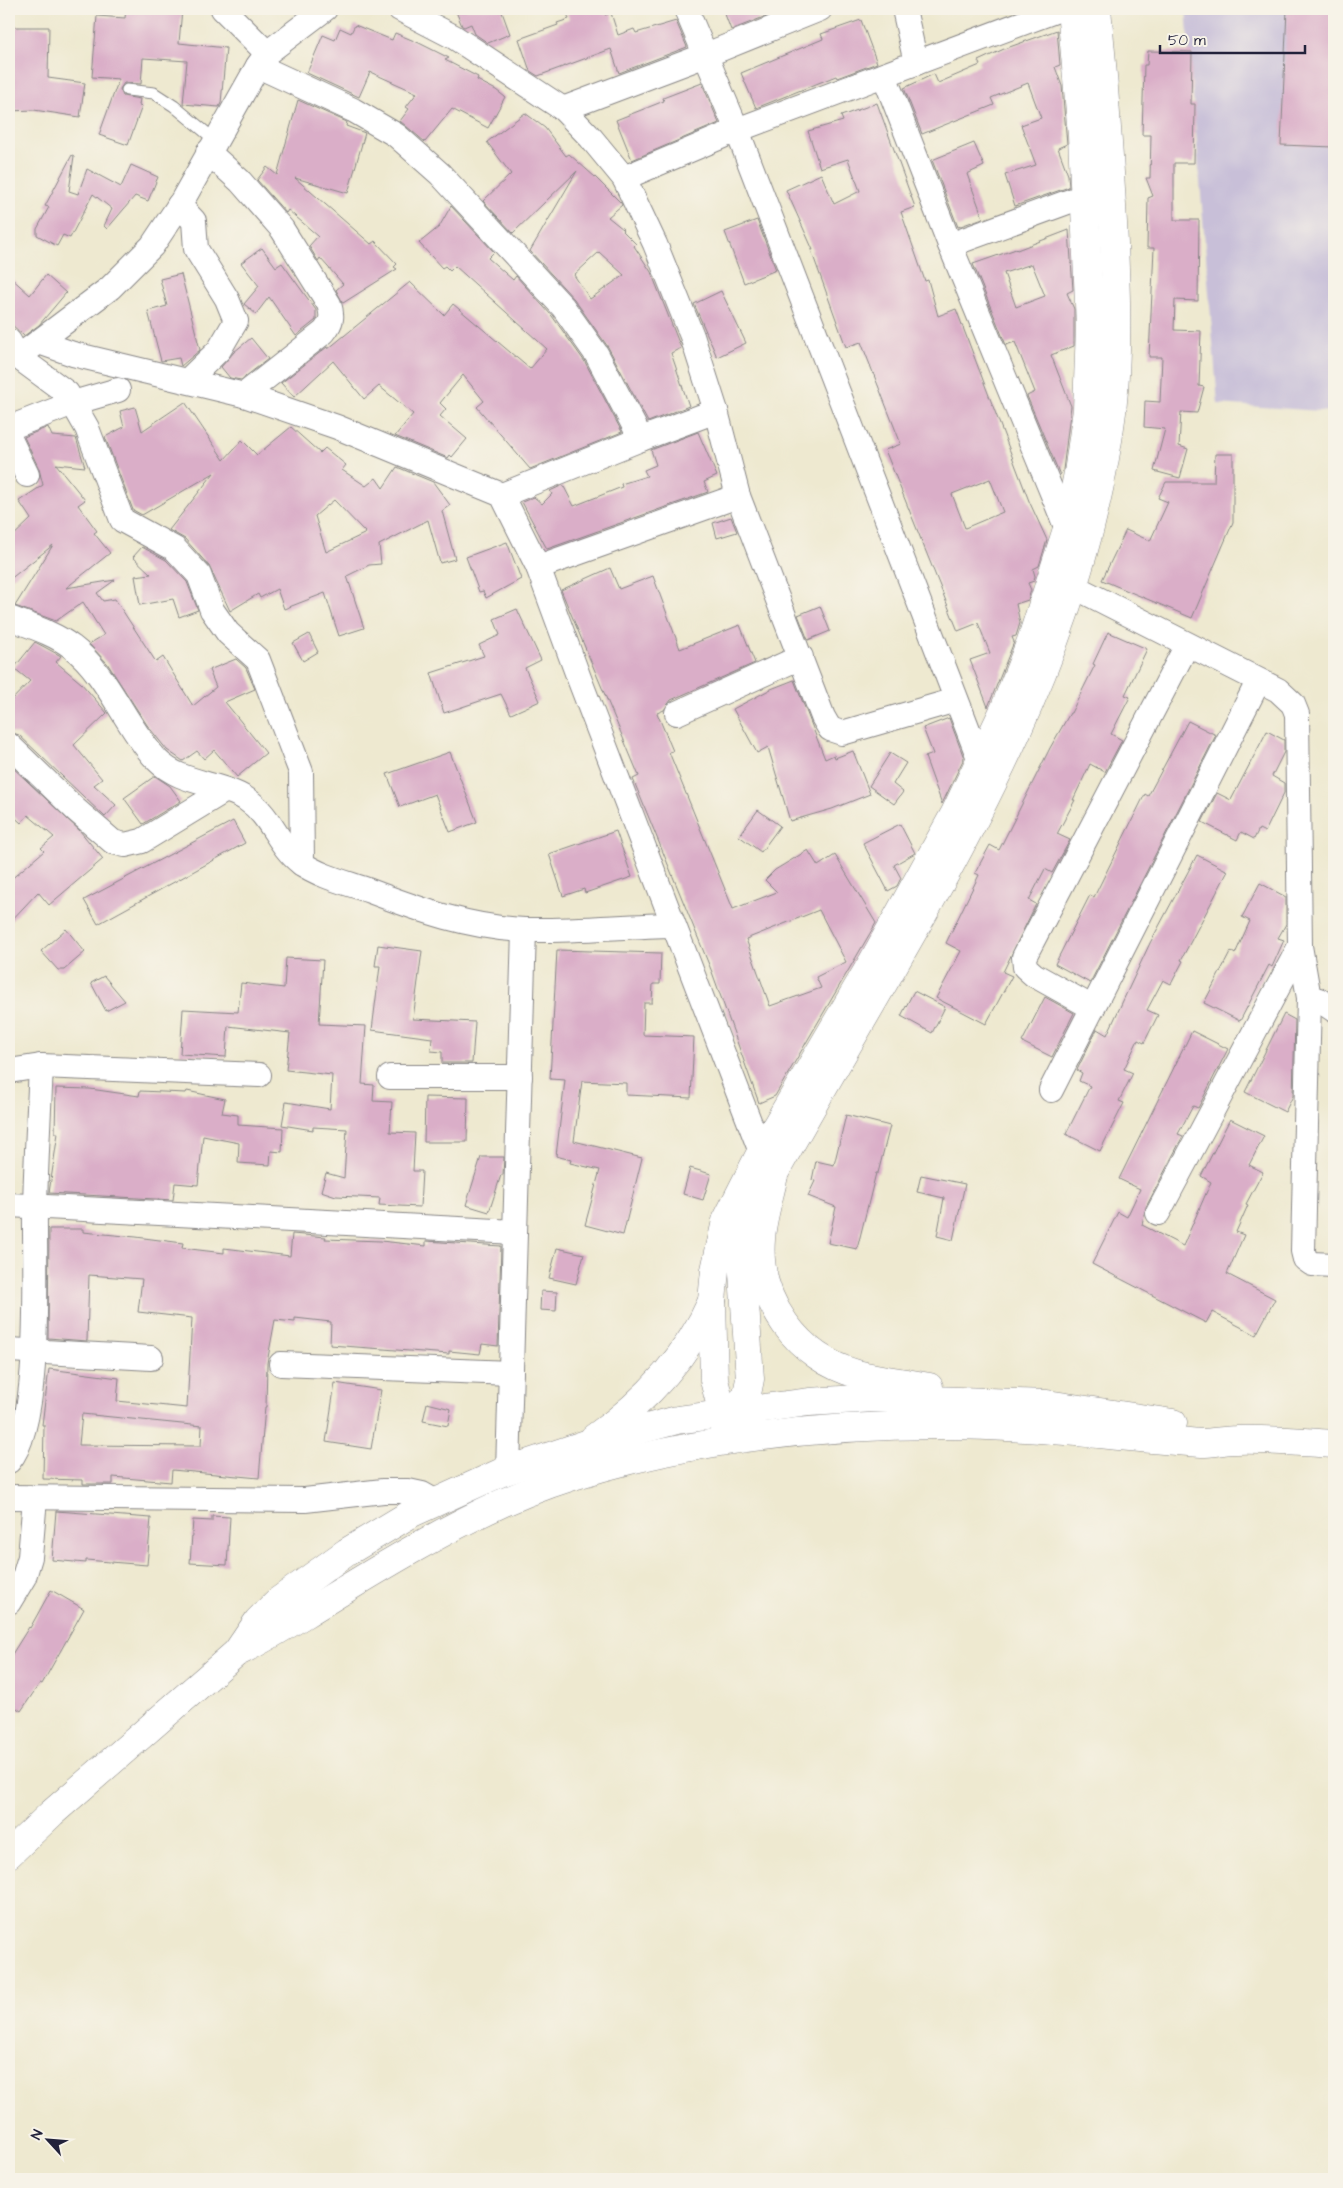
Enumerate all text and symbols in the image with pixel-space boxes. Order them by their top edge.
scale bar [1160,22,1306,54]
text: 50 m [1168,30,1206,51]
north arrow [22,2116,72,2166]
text: N [26,2126,48,2143]

